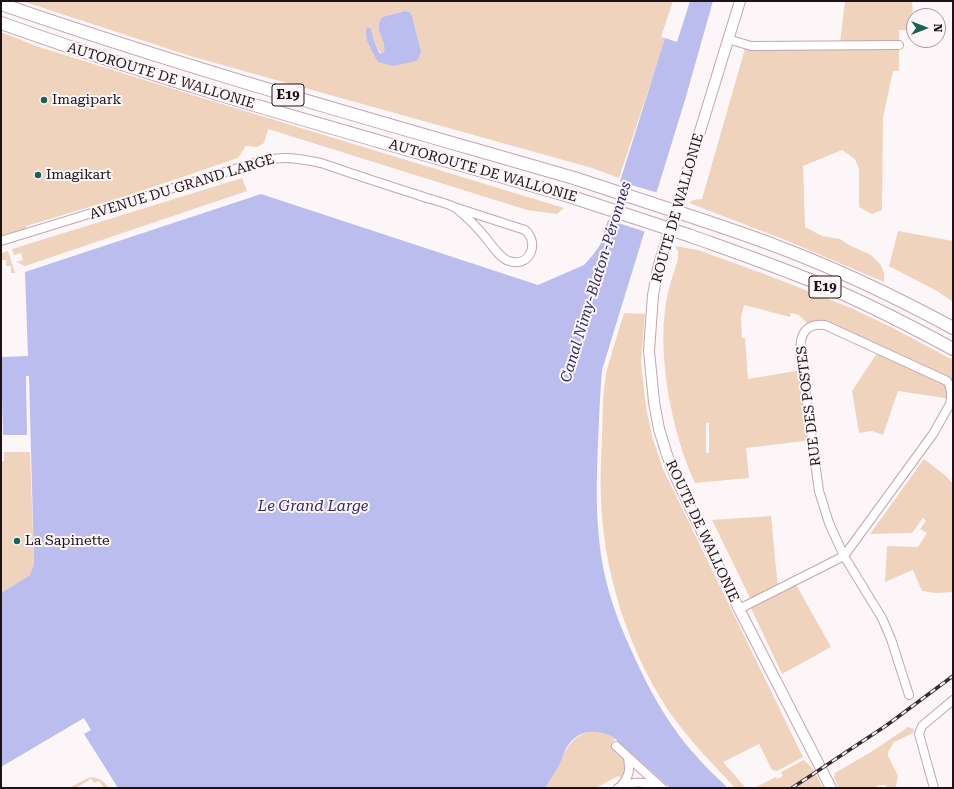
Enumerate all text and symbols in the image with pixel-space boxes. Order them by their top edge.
north arrow [906,8,946,48]
text: N [931,24,944,32]
street label: AUTOROUTE DE WALLONIE [65,39,257,113]
road number: E19 [272,84,304,106]
place label: Imagipark [52,92,121,108]
marker: Imagipark [39,95,49,105]
street label: ROUTE DE WALLONIE [649,131,707,285]
street label: AUTOROUTE DE WALLONIE [387,136,579,206]
street label: AVENUE DU GRAND LARGE [88,151,276,223]
place label: Imagikart [46,167,111,183]
marker: Imagikart [33,170,43,180]
water label: Canal Nimy-Blaton-Péronnes [557,180,635,384]
road number: E19 [809,276,841,298]
street label: RUE DES POSTES [793,345,825,467]
street label: ROUTE DE WALLONIE [662,457,742,605]
water label: Le Grand Large [258,498,368,516]
place label: La Sapinette [25,533,110,549]
marker: La Sapinette [12,536,22,546]

